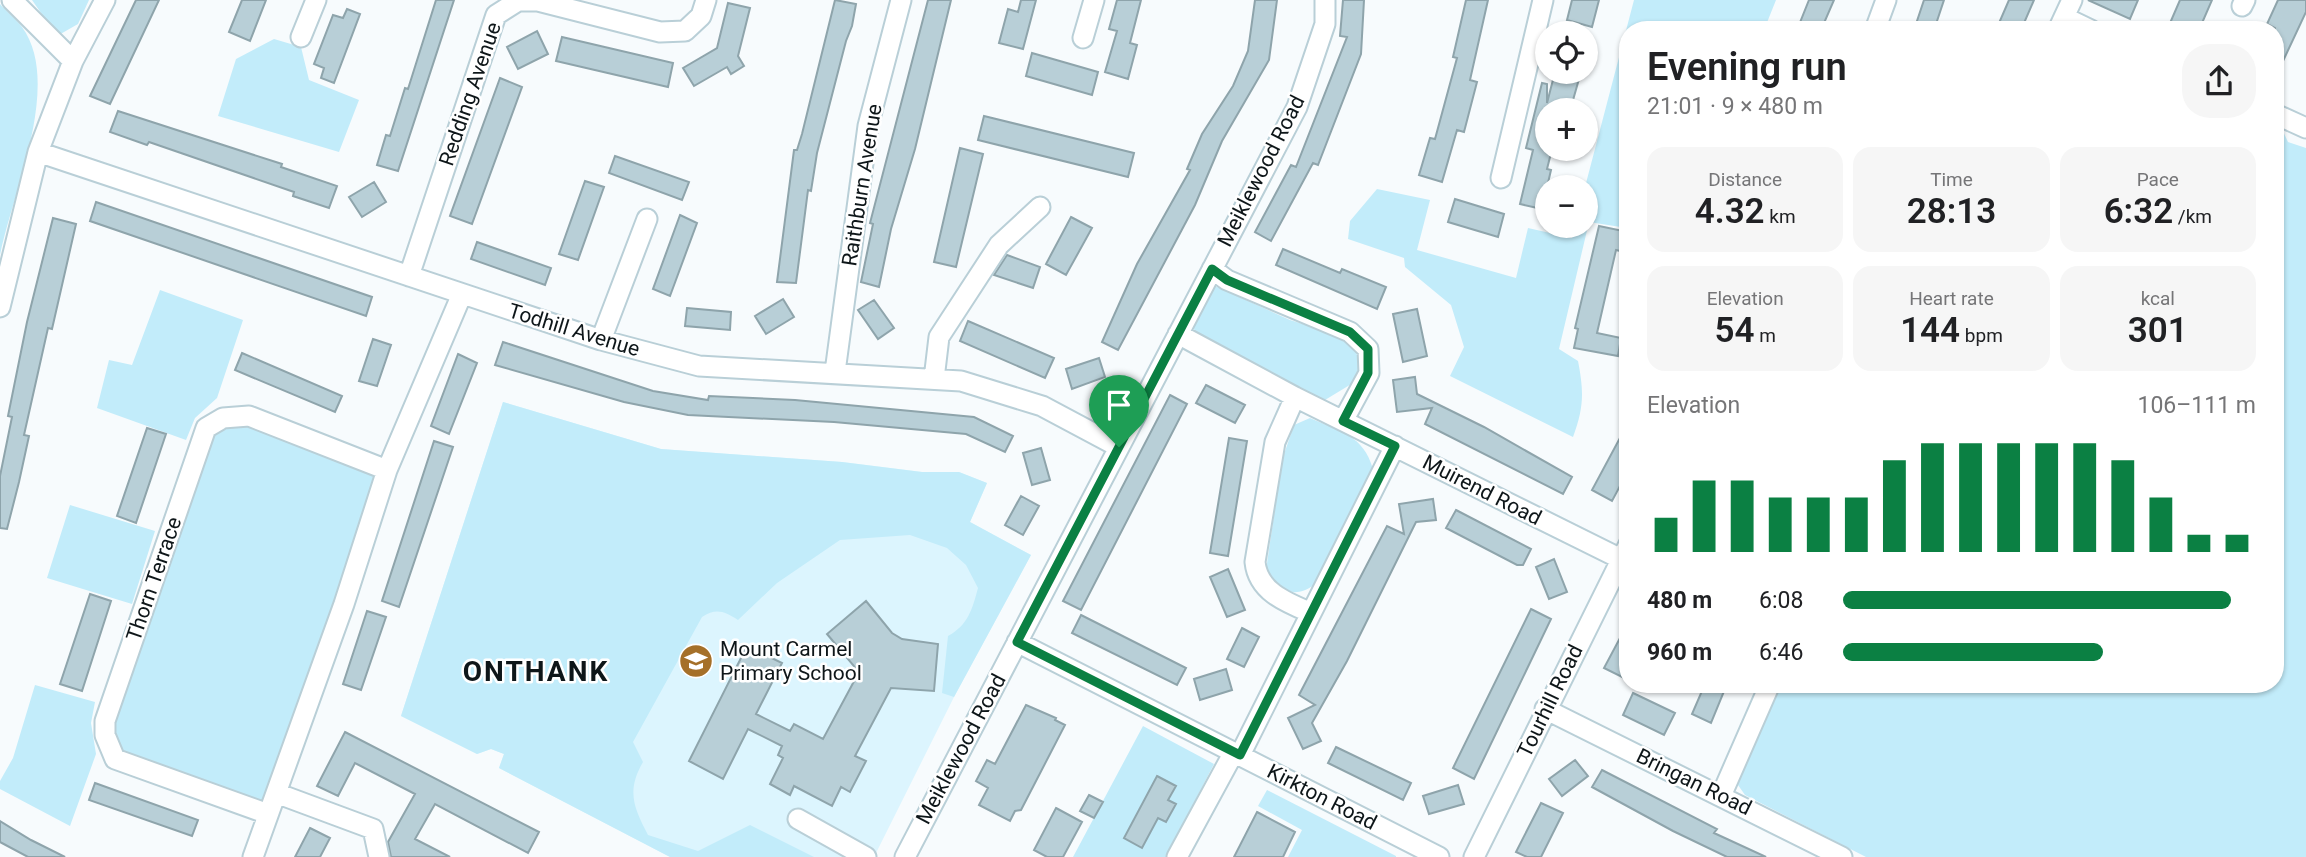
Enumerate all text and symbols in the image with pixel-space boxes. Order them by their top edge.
street label: Redding Avenue [434,19,506,169]
map controls [1535,21,1598,238]
button: locate [1535,21,1598,84]
button: share [2182,44,2256,118]
text: Evening run [1647,45,1847,89]
street label: Meiklewood Road [1213,91,1309,251]
text: 21:01 · 9 × 480 m [1647,93,1823,120]
button: + [1535,98,1598,161]
street label: Raithburn Avenue [837,102,887,268]
text: Distance [1708,168,1782,191]
text: Time [1930,168,1973,191]
text: Pace [2137,168,2179,191]
button: − [1535,175,1598,238]
text: 4.32 [1695,191,1765,232]
text: 28:13 [1907,191,1996,232]
text: 6:32 [2104,191,2173,232]
text: km [1765,205,1796,228]
text: /km [2173,205,2212,228]
text: Elevation [1707,287,1784,310]
text: Heart rate [1909,287,1994,310]
text: kcal [2141,287,2175,310]
street label: Todhill Avenue [505,299,643,361]
text: 54 [1714,310,1754,351]
text: 144 [1900,310,1960,351]
text: 301 [2128,310,2188,351]
text: m [1754,324,1776,347]
text: bpm [1960,324,2003,347]
pin [1089,375,1149,447]
icon: arrive [1100,386,1138,424]
text: Elevation [1647,392,1740,419]
text: 106–111 m [2137,392,2256,419]
street label: Muirend Road [1419,450,1545,530]
street label: Thorn Terrace [122,514,186,644]
text: 480 m [1647,587,1712,614]
text: 6:08 [1759,587,1803,614]
place label: Mount Carmel Primary School [720,637,862,685]
text: 960 m [1647,639,1712,666]
text: 6:46 [1759,639,1803,666]
street label: Tourhill Road [1512,641,1588,761]
school or university icon: Mount Carmel Primary School [677,642,715,680]
district label: ONTHANK [463,655,609,688]
street label: Meiklewood Road [911,670,1011,828]
street label: Bringan Road [1633,744,1755,820]
street label: Kirkton Road [1263,759,1381,835]

